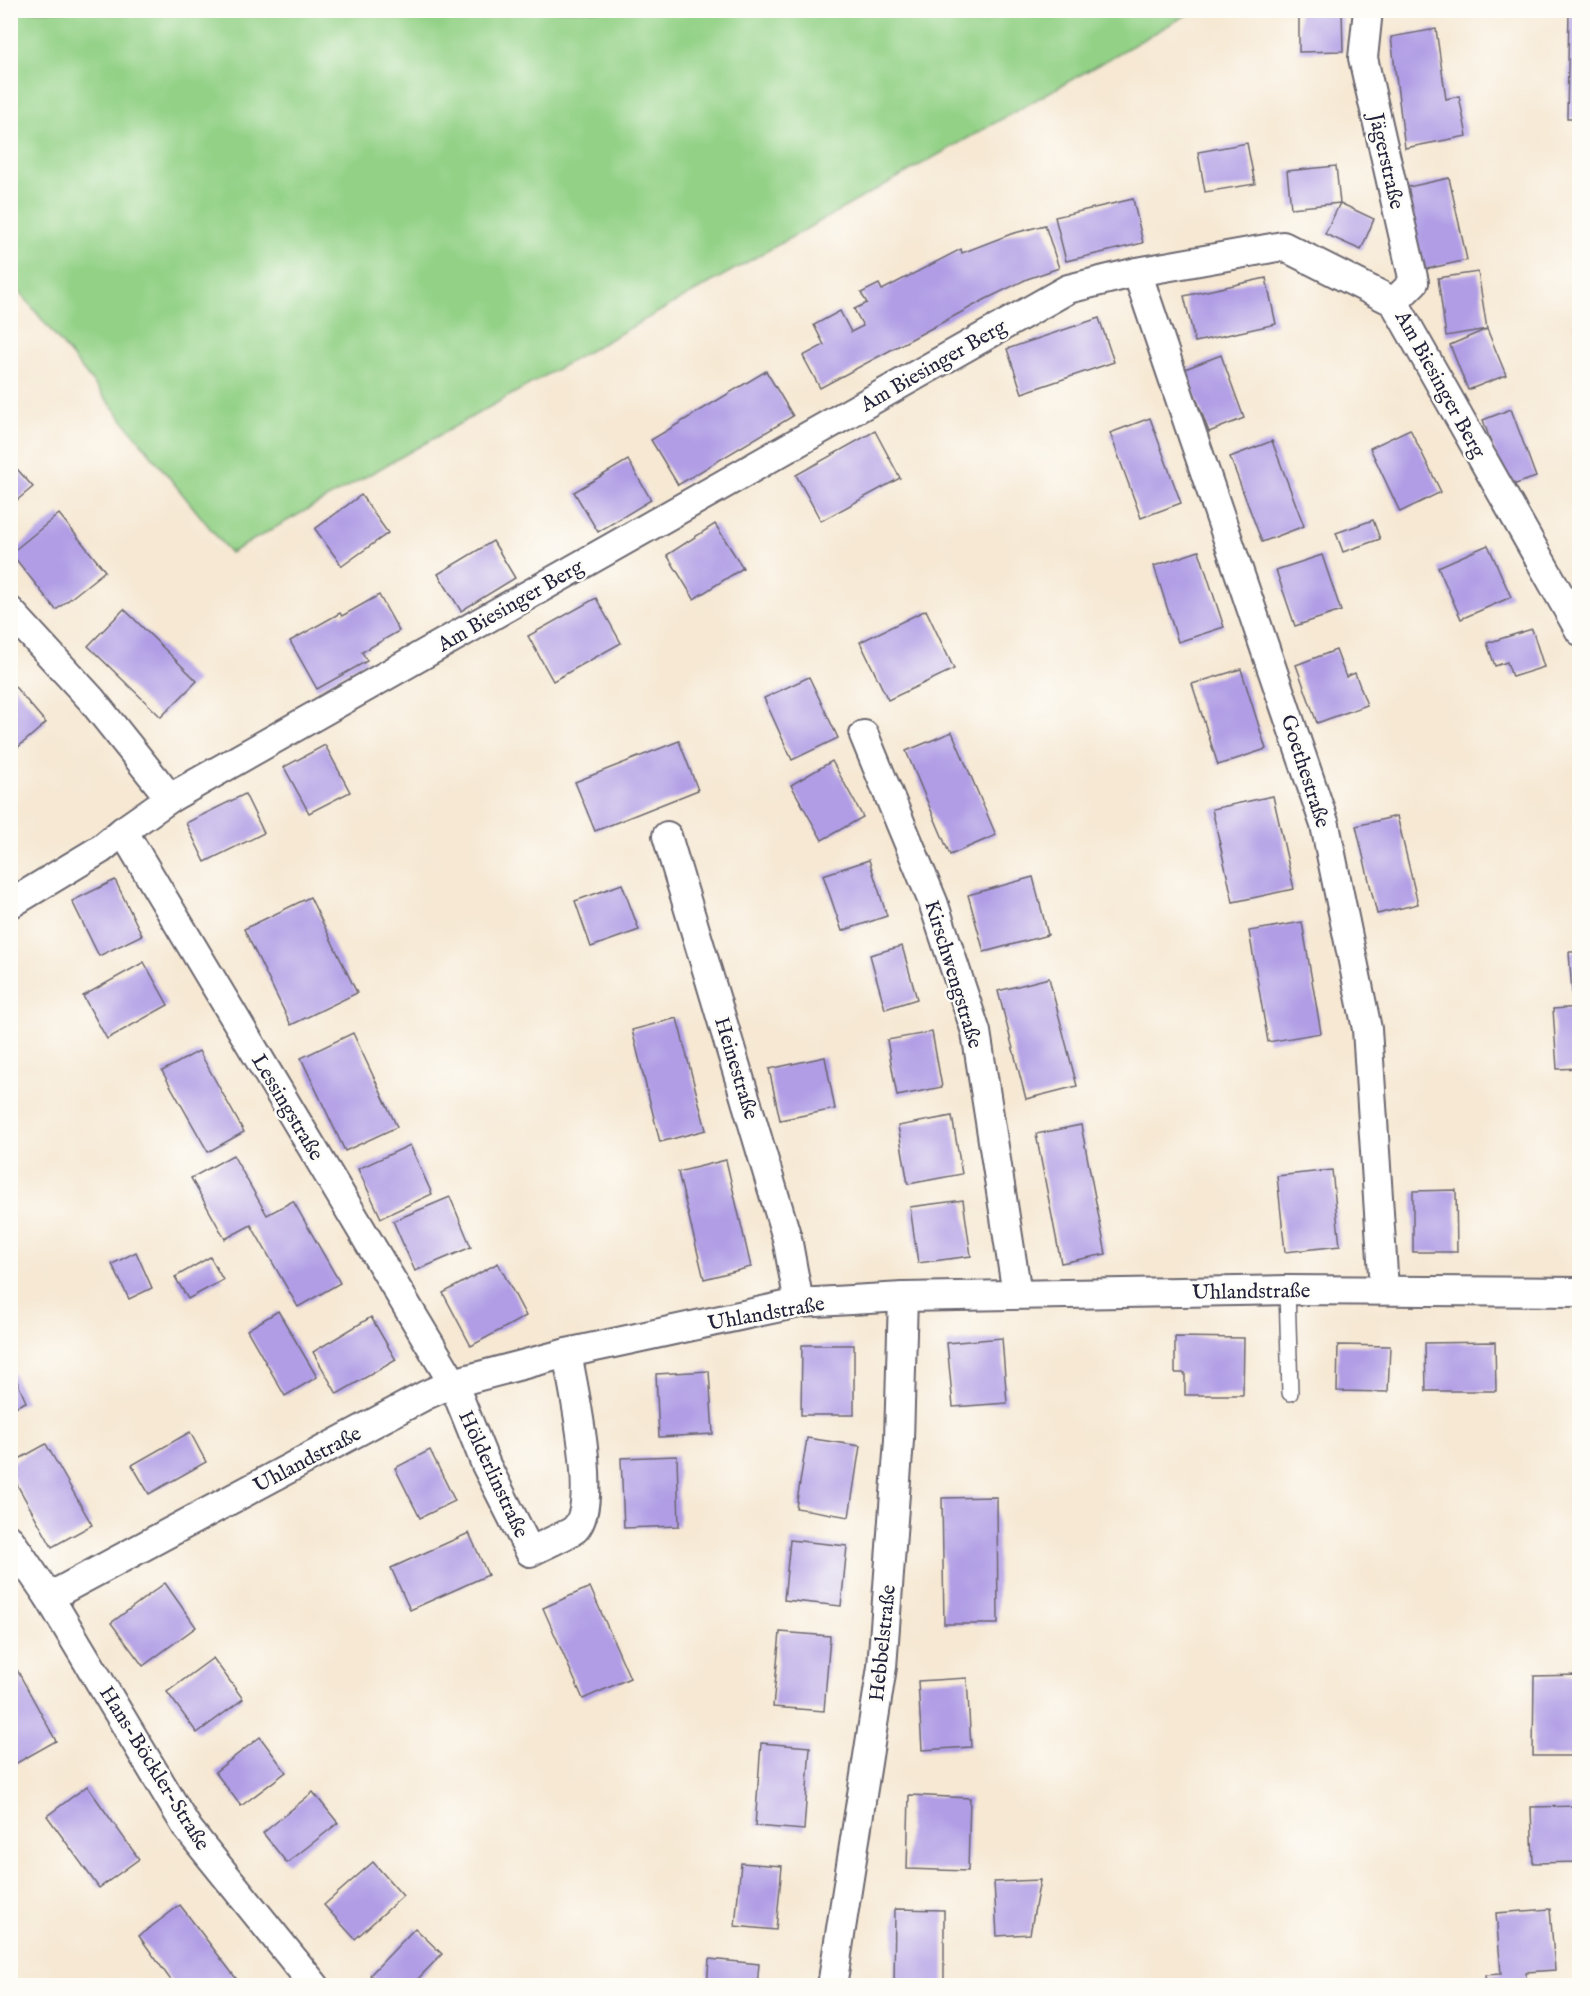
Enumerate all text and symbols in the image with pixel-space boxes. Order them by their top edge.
street label: Jägerstraße [1361,109,1410,212]
street label: Am Biesinger Berg [1388,305,1492,464]
street label: Am Biesinger Berg [855,313,1012,420]
street label: Am Biesinger Berg [432,553,589,660]
street label: Goethestraße [1274,711,1336,832]
street label: Kirschwengstraße [917,897,988,1052]
street label: Heinestraße [707,1014,764,1123]
street label: Lessingstraße [244,1050,329,1166]
street label: Uhlandstraße [1192,1278,1311,1307]
street label: Uhlandstraße [706,1291,827,1338]
street label: Hölderlinstraße [451,1407,534,1543]
street label: Uhlandstraße [249,1420,367,1500]
street label: Hebbelstraße [864,1583,903,1703]
street label: Hans-Böckler-Straße [92,1682,215,1856]

